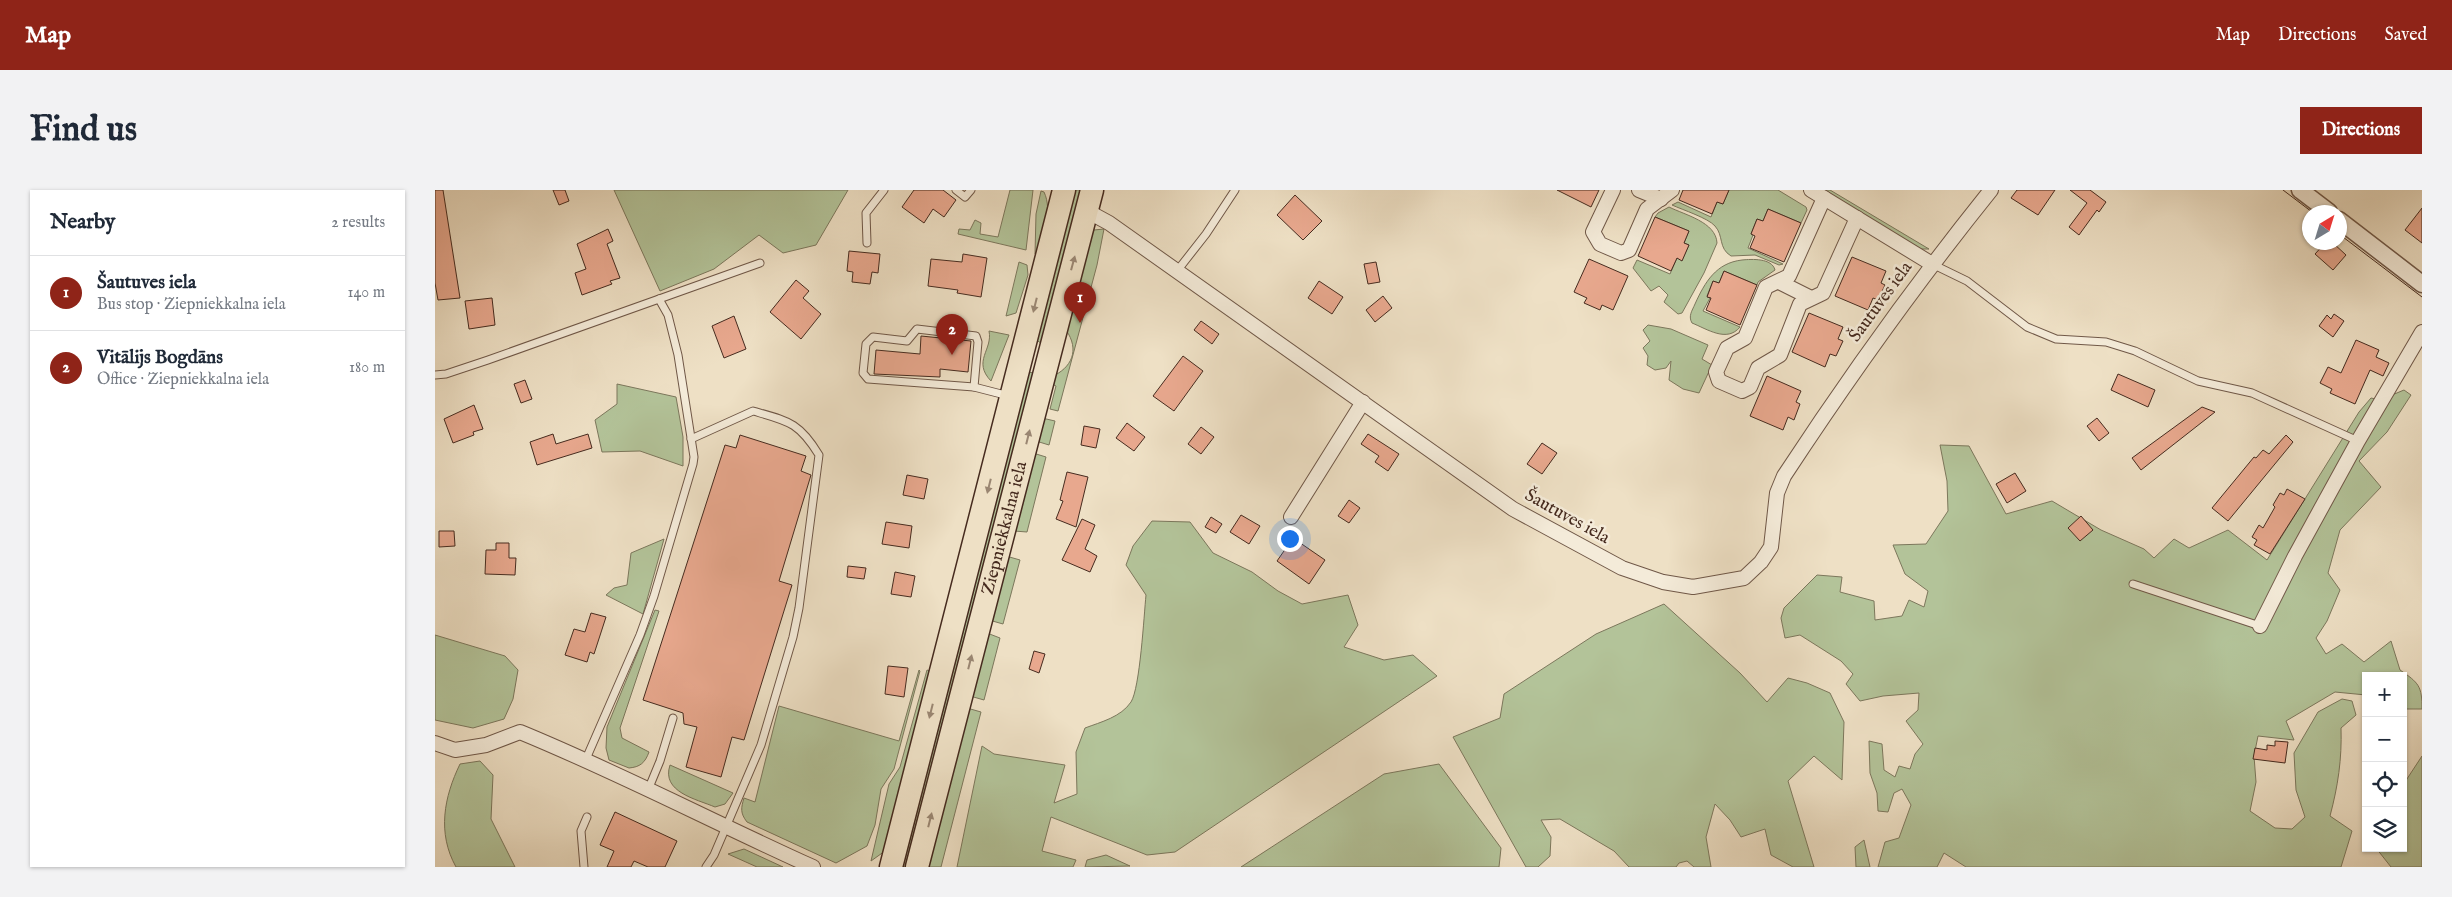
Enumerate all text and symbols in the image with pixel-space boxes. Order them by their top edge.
text: Map [25,20,71,51]
text: Map [2216,24,2250,47]
text: Directions [2278,24,2356,47]
text: Saved [2384,24,2427,47]
button: Directions [2300,107,2422,154]
text: Find us [30,108,137,153]
north arrow [2302,205,2347,250]
text: Nearby [50,209,115,236]
text: 2 results [331,213,385,233]
one-way arrow [1069,255,1077,271]
street label: Šautuves iela [1842,256,1918,347]
text: Šautuves iela [97,271,196,295]
pin: 1 [1064,282,1096,323]
text: 1 [63,283,69,303]
text: 140 m [347,283,385,303]
text: Bus stop · Ziepniekkalna iela [97,295,286,315]
one-way arrow [1031,298,1039,313]
pin: 2 [936,314,968,355]
text: Vitālijs Bogdāns [97,346,223,370]
text: 2 [62,358,70,378]
text: 180 m [349,358,385,378]
text: Office · Ziepniekkalna iela [97,370,269,390]
one-way arrow [1024,430,1032,445]
street label: Ziepniekkalna iela [976,459,1033,597]
one-way arrow [985,479,993,494]
street label: Šautuves iela [1520,482,1615,550]
your location [1277,526,1303,552]
one-way arrow [966,655,974,670]
map controls [2362,672,2407,852]
button: + [2362,672,2407,717]
one-way arrow [927,704,935,719]
button: − [2362,717,2407,762]
button: locate [2362,762,2407,807]
button: layers [2362,807,2407,852]
one-way arrow [926,812,934,827]

